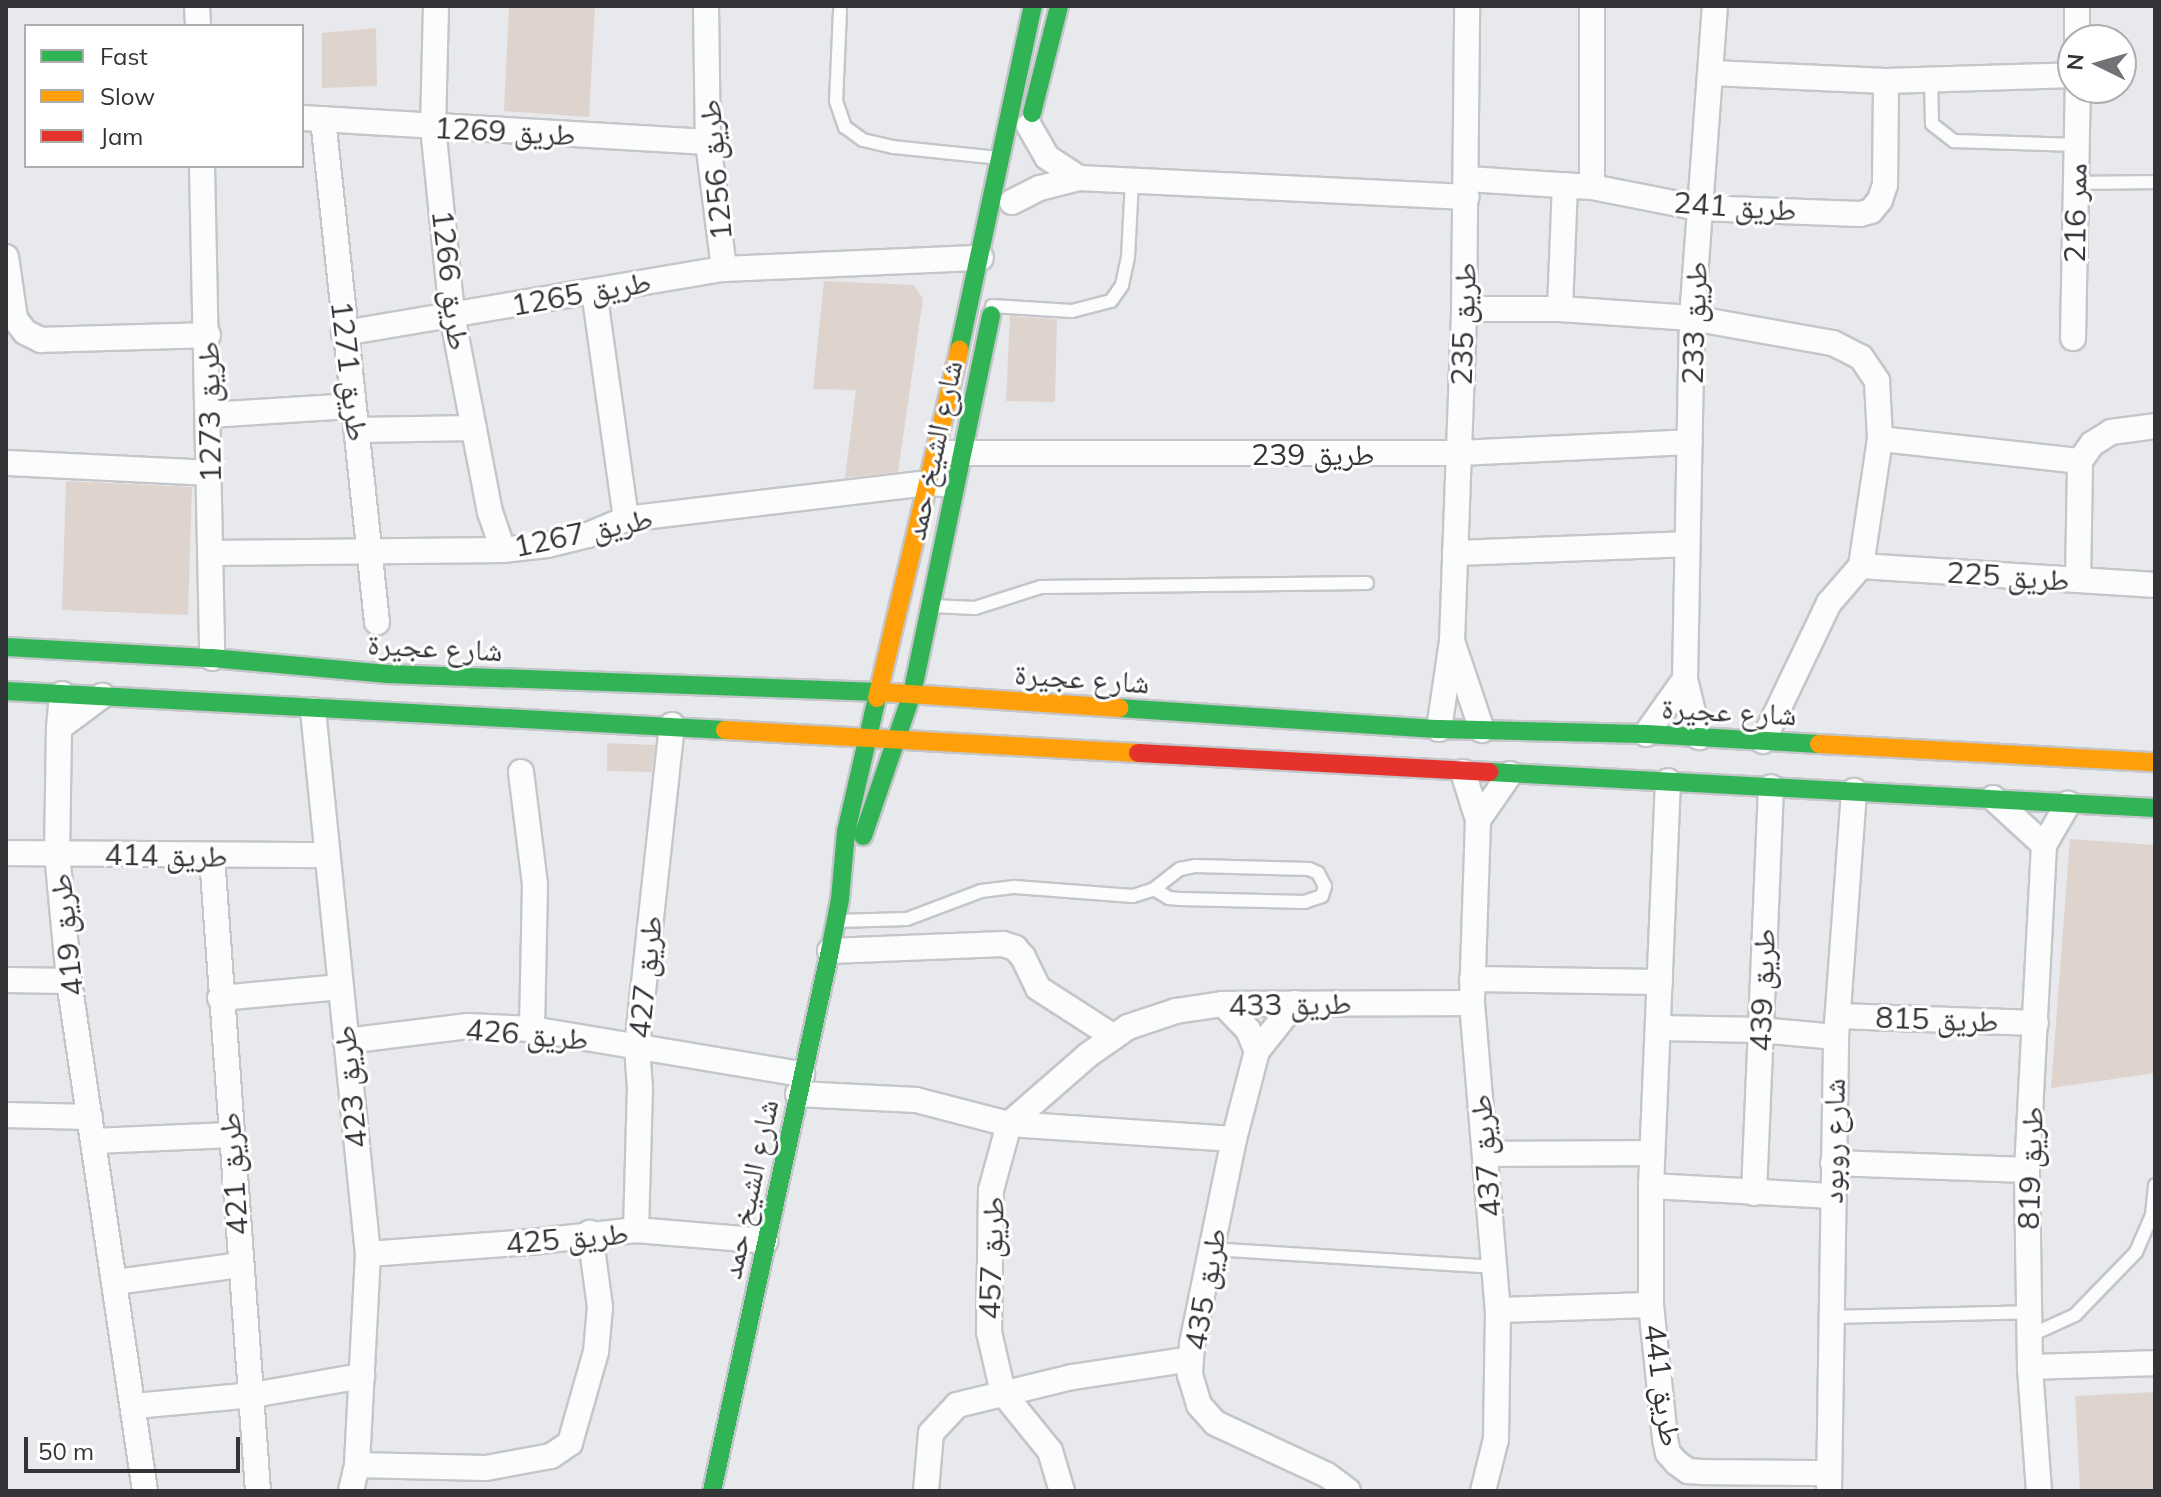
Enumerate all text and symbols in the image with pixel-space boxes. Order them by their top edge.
legend [24,24,304,168]
north arrow [2057,24,2137,104]
text: Fast [100,41,148,71]
text: N [2060,53,2090,72]
text: Slow [100,81,155,111]
street label: طريق 1256 [691,98,739,242]
street label: طريق 1269 [434,109,576,153]
text: Jam [100,121,143,151]
street label: ممر 216 [2056,163,2094,263]
street label: طريق 241 [1672,184,1798,228]
street label: طريق 1266 [425,208,477,352]
street label: طريق 233 [1674,261,1714,385]
street label: طريق 235 [1443,262,1483,386]
street label: طريق 1265 [508,263,654,323]
street label: طريق 1271 [324,299,376,443]
street label: طريق 1273 [190,341,228,483]
street label: شارع الشيخ حمد [896,357,970,543]
street label: طريق 239 [1251,436,1375,472]
street label: طريق 1267 [510,500,656,564]
street label: طريق 225 [1945,554,2071,598]
street label: شارع عجيرة [367,625,503,669]
street label: شارع عجيرة [1013,655,1151,701]
street label: شارع عجيرة [1661,689,1797,733]
street label: طريق 414 [104,836,228,874]
street label: طريق 419 [42,872,90,998]
street label: طريق 427 [621,914,669,1040]
street label: طريق 439 [1742,928,1782,1052]
street label: طريق 433 [1228,985,1352,1023]
street label: طريق 815 [1875,999,1999,1039]
street label: طريق 426 [464,1011,590,1057]
street label: طريق 423 [326,1024,374,1150]
street label: شارع روبود [1814,1078,1852,1204]
street label: طريق 437 [1462,1093,1508,1219]
street label: شارع الشيخ حمد [712,1096,786,1282]
street label: طريق 819 [2010,1106,2050,1230]
street label: طريق 421 [211,1111,255,1237]
street label: طريق 457 [971,1196,1011,1320]
street label: طريق 425 [504,1215,630,1261]
street label: طريق 435 [1177,1225,1233,1353]
street label: طريق 441 [1637,1321,1689,1449]
scale bar [28,1421,244,1471]
text: 50 m [38,1436,94,1466]

